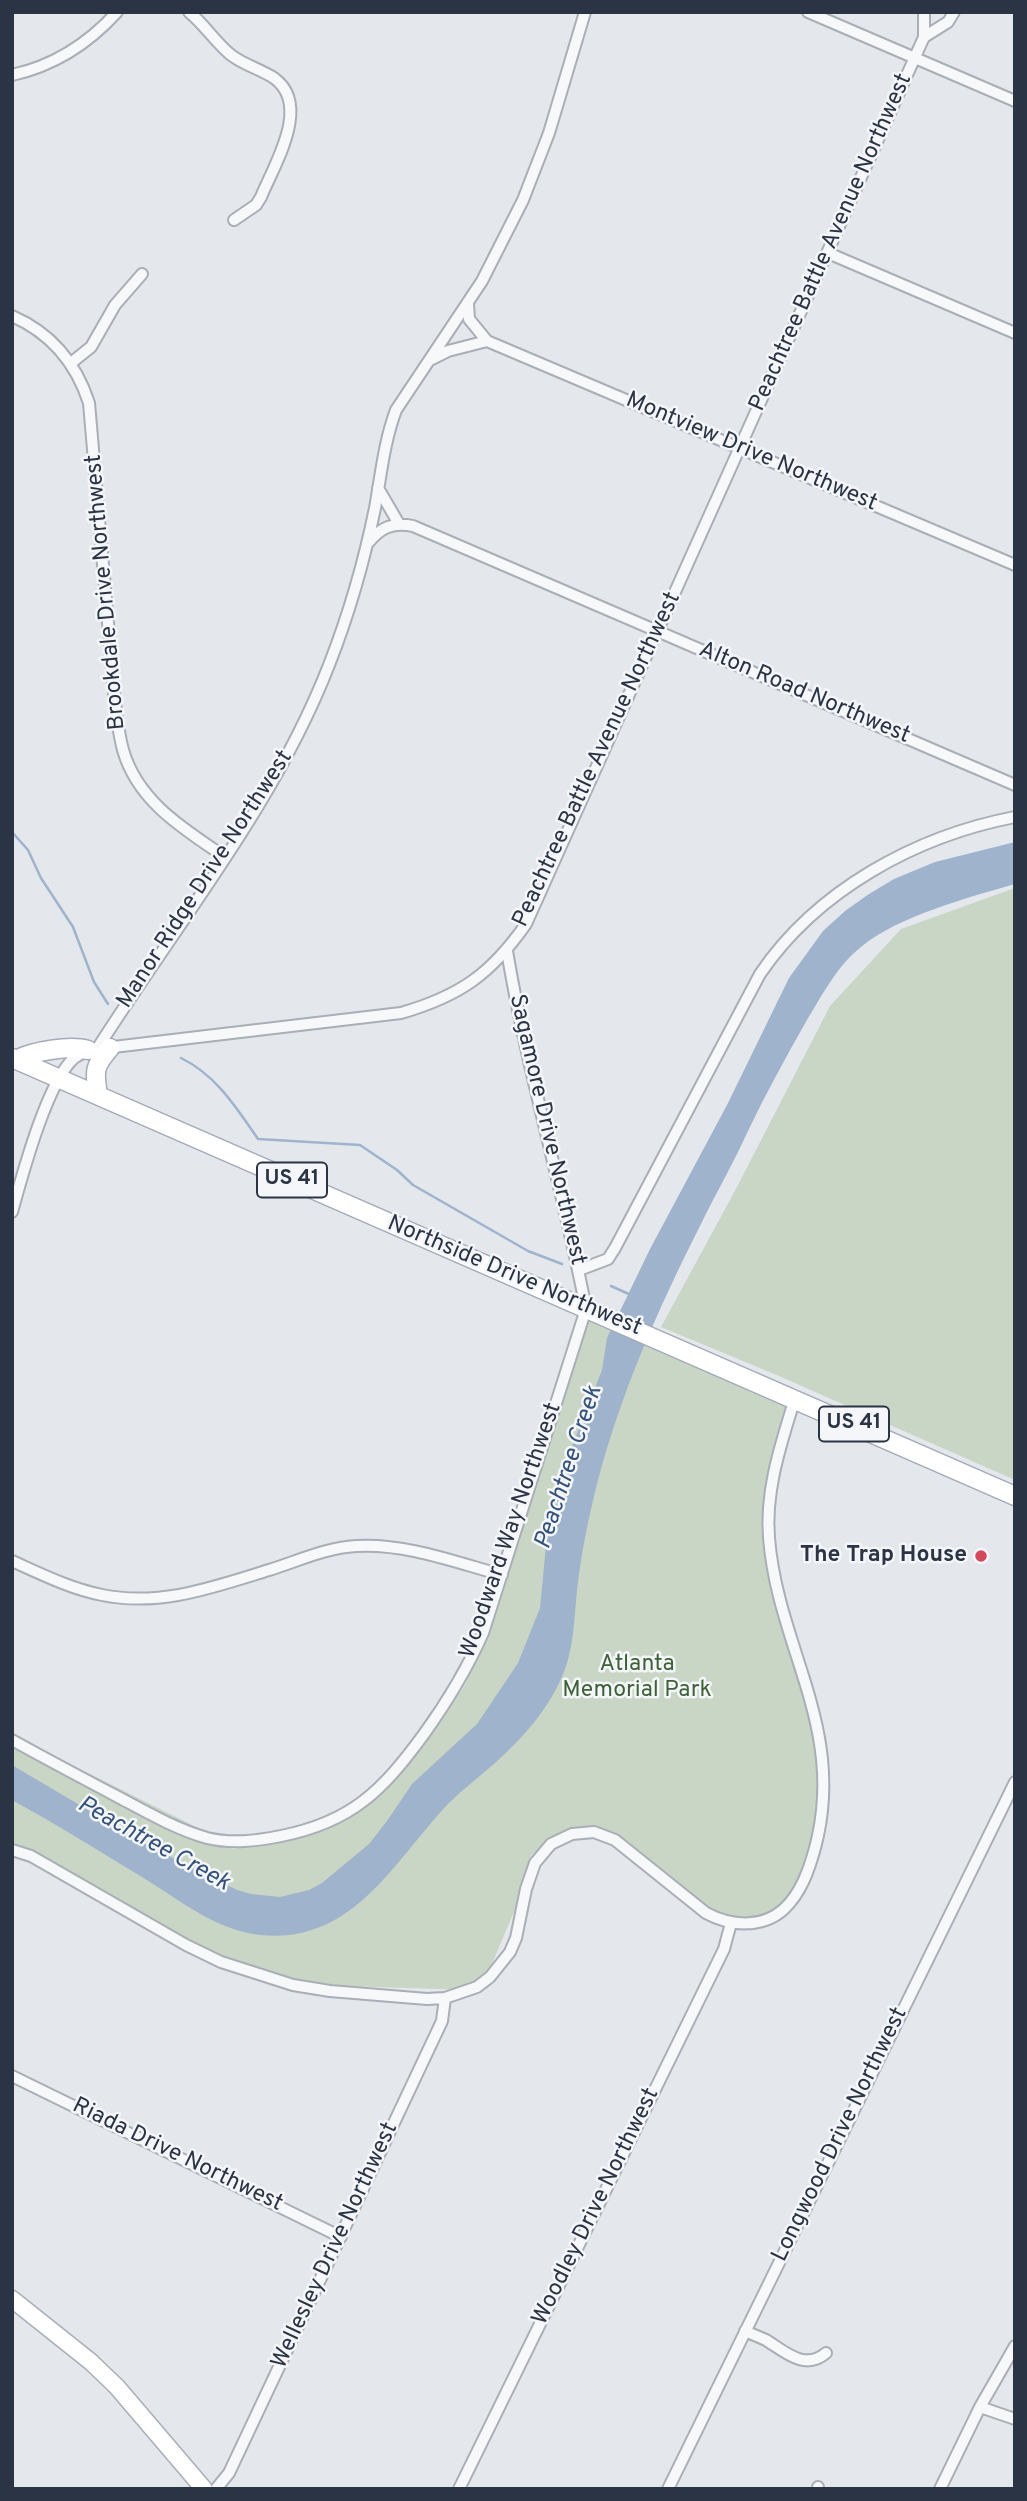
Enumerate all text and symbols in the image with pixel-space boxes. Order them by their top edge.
street label: Peachtree Battle Avenue Northwest [745,70,919,416]
street label: Montview Drive Northwest [621,387,881,519]
street label: Brookdale Drive Northwest [81,453,133,731]
street label: Peachtree Battle Avenue Northwest [508,588,688,932]
street label: Alton Road Northwest [694,637,914,751]
street label: Manor Ridge Drive Northwest [112,746,300,1014]
street label: Sagamore Drive Northwest [501,992,591,1268]
road number: US 41 [257,1162,327,1198]
street label: Northside Drive Northwest [383,1211,645,1343]
water label: Peachtree Creek [530,1383,610,1553]
street label: Woodward Way Northwest [455,1399,569,1663]
road number: US 41 [819,1406,889,1442]
place label: The Trap House [800,1542,967,1570]
marker: The Trap House [973,1548,989,1564]
park label: Atlanta Memorial Park [562,1651,712,1705]
water label: Peachtree Creek [72,1791,234,1899]
street label: Longwood Drive Northwest [767,2003,915,2267]
street label: Woodley Drive Northwest [527,2084,667,2330]
street label: Riada Drive Northwest [67,2093,287,2219]
street label: Wellesley Drive Northwest [267,2118,405,2374]

